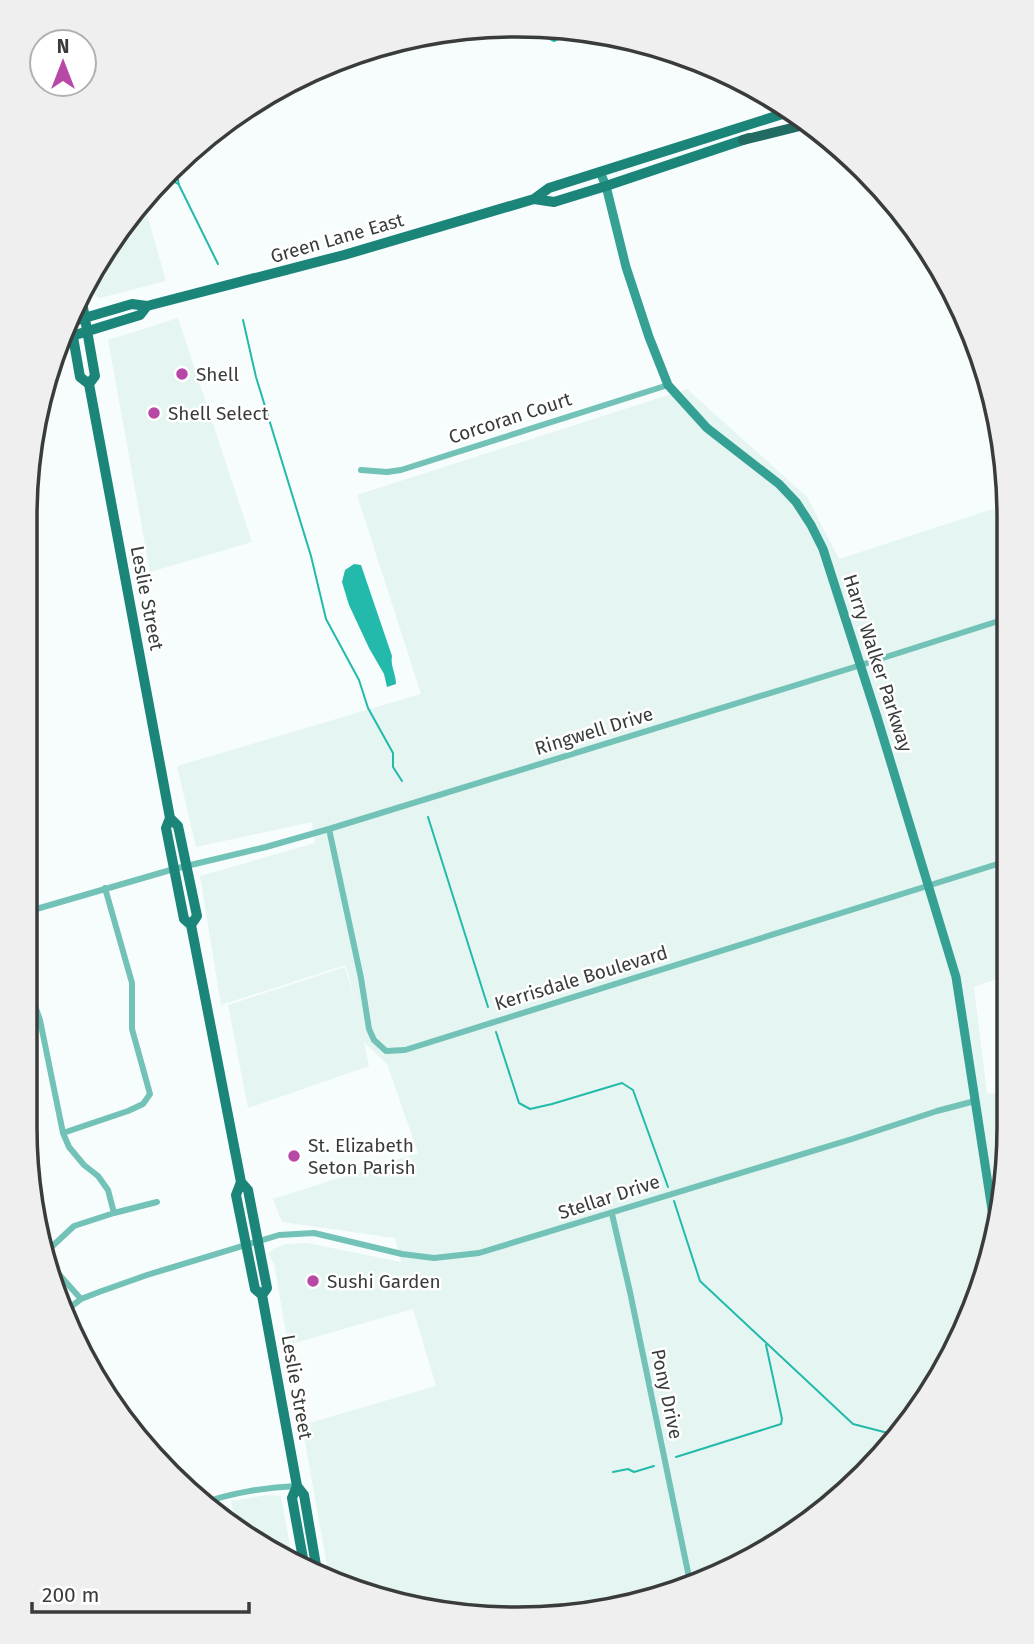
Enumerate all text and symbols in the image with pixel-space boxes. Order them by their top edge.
north arrow [28,28,98,98]
text: N [57,35,69,58]
street label: Green Lane East [268,208,406,268]
place label: Shell [196,363,239,386]
marker: Shell [174,366,190,382]
street label: Corcoran Court [446,387,574,449]
place label: Shell Select [168,402,269,425]
marker: Shell Select [146,405,162,421]
street label: Leslie Street [126,544,168,652]
street label: Harry Walker Parkway [838,571,918,755]
street label: Ringwell Drive [532,702,656,760]
street label: Kerrisdale Boulevard [492,941,670,1015]
place label: St. Elizabeth Seton Parish [308,1134,416,1179]
marker: St. Elizabeth Seton Parish [286,1148,302,1164]
street label: Stellar Drive [555,1170,663,1224]
place label: Sushi Garden [327,1270,441,1293]
marker: Sushi Garden [305,1273,321,1289]
street label: Leslie Street [276,1333,318,1441]
street label: Pony Drive [646,1347,688,1441]
scale bar [32,1570,248,1614]
text: 200 m [42,1582,99,1608]

